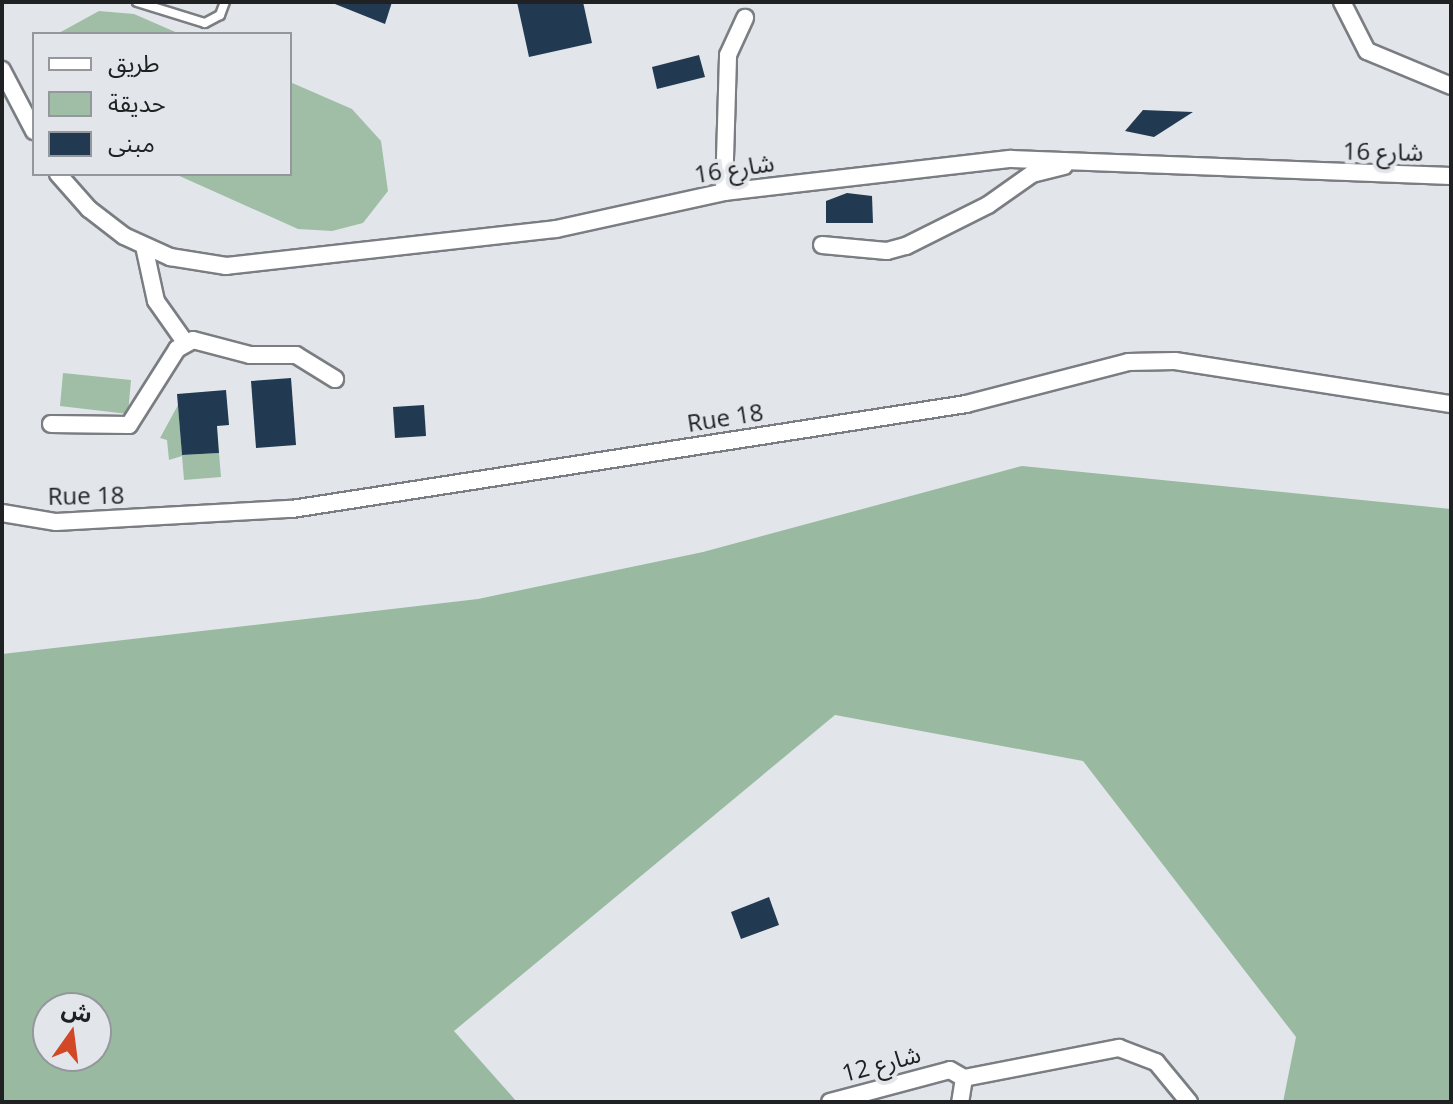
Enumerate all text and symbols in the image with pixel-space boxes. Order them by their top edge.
legend [32,32,292,176]
text: طريق [108,46,160,79]
text: حديقة [108,86,166,119]
text: مبنى [108,126,155,159]
street label: شارع 16 [1343,136,1423,166]
street label: شارع 16 [692,147,776,189]
street label: Rue 18 [685,397,765,437]
street label: Rue 18 [47,480,125,510]
north arrow [32,992,112,1072]
text: ش [59,992,96,1029]
street label: شارع 12 [838,1039,924,1087]

